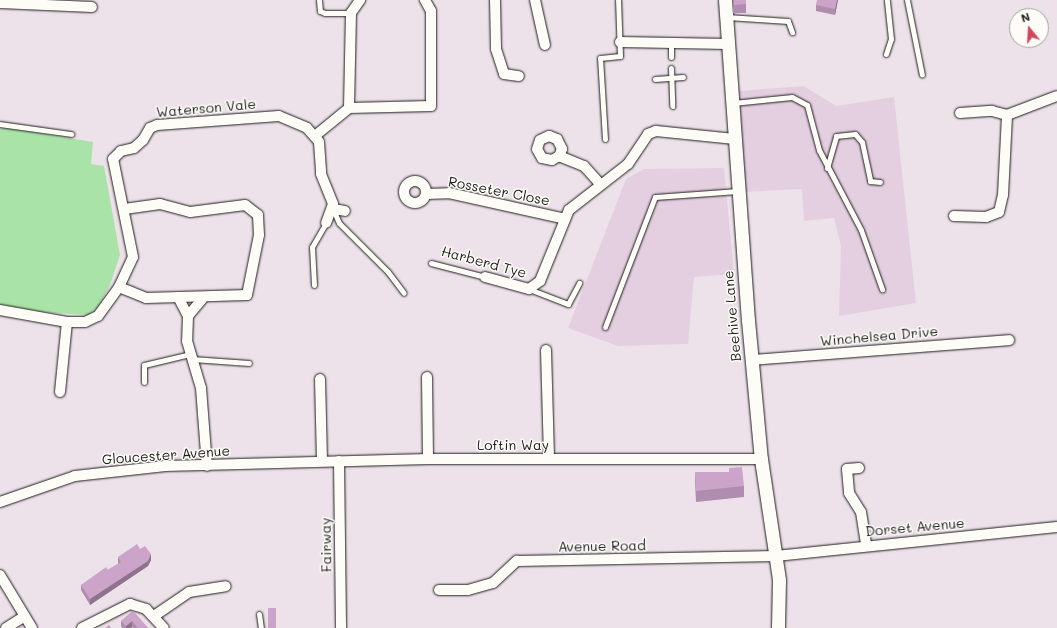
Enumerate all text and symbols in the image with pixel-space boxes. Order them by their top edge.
north arrow [1009,8,1049,48]
text: N [1019,9,1032,25]
street label: Waterson Vale [155,95,257,121]
street label: Rosseter Close [447,173,551,209]
street label: Harberd Tye [440,243,528,281]
street label: Beehive Lane [720,270,744,362]
street label: Winchelsea Drive [819,322,939,350]
street label: Loftin Way [477,437,549,453]
street label: Gloucester Avenue [101,442,231,468]
street label: Dorset Avenue [865,514,965,540]
street label: Fairway [317,517,335,573]
street label: Avenue Road [558,537,646,555]

